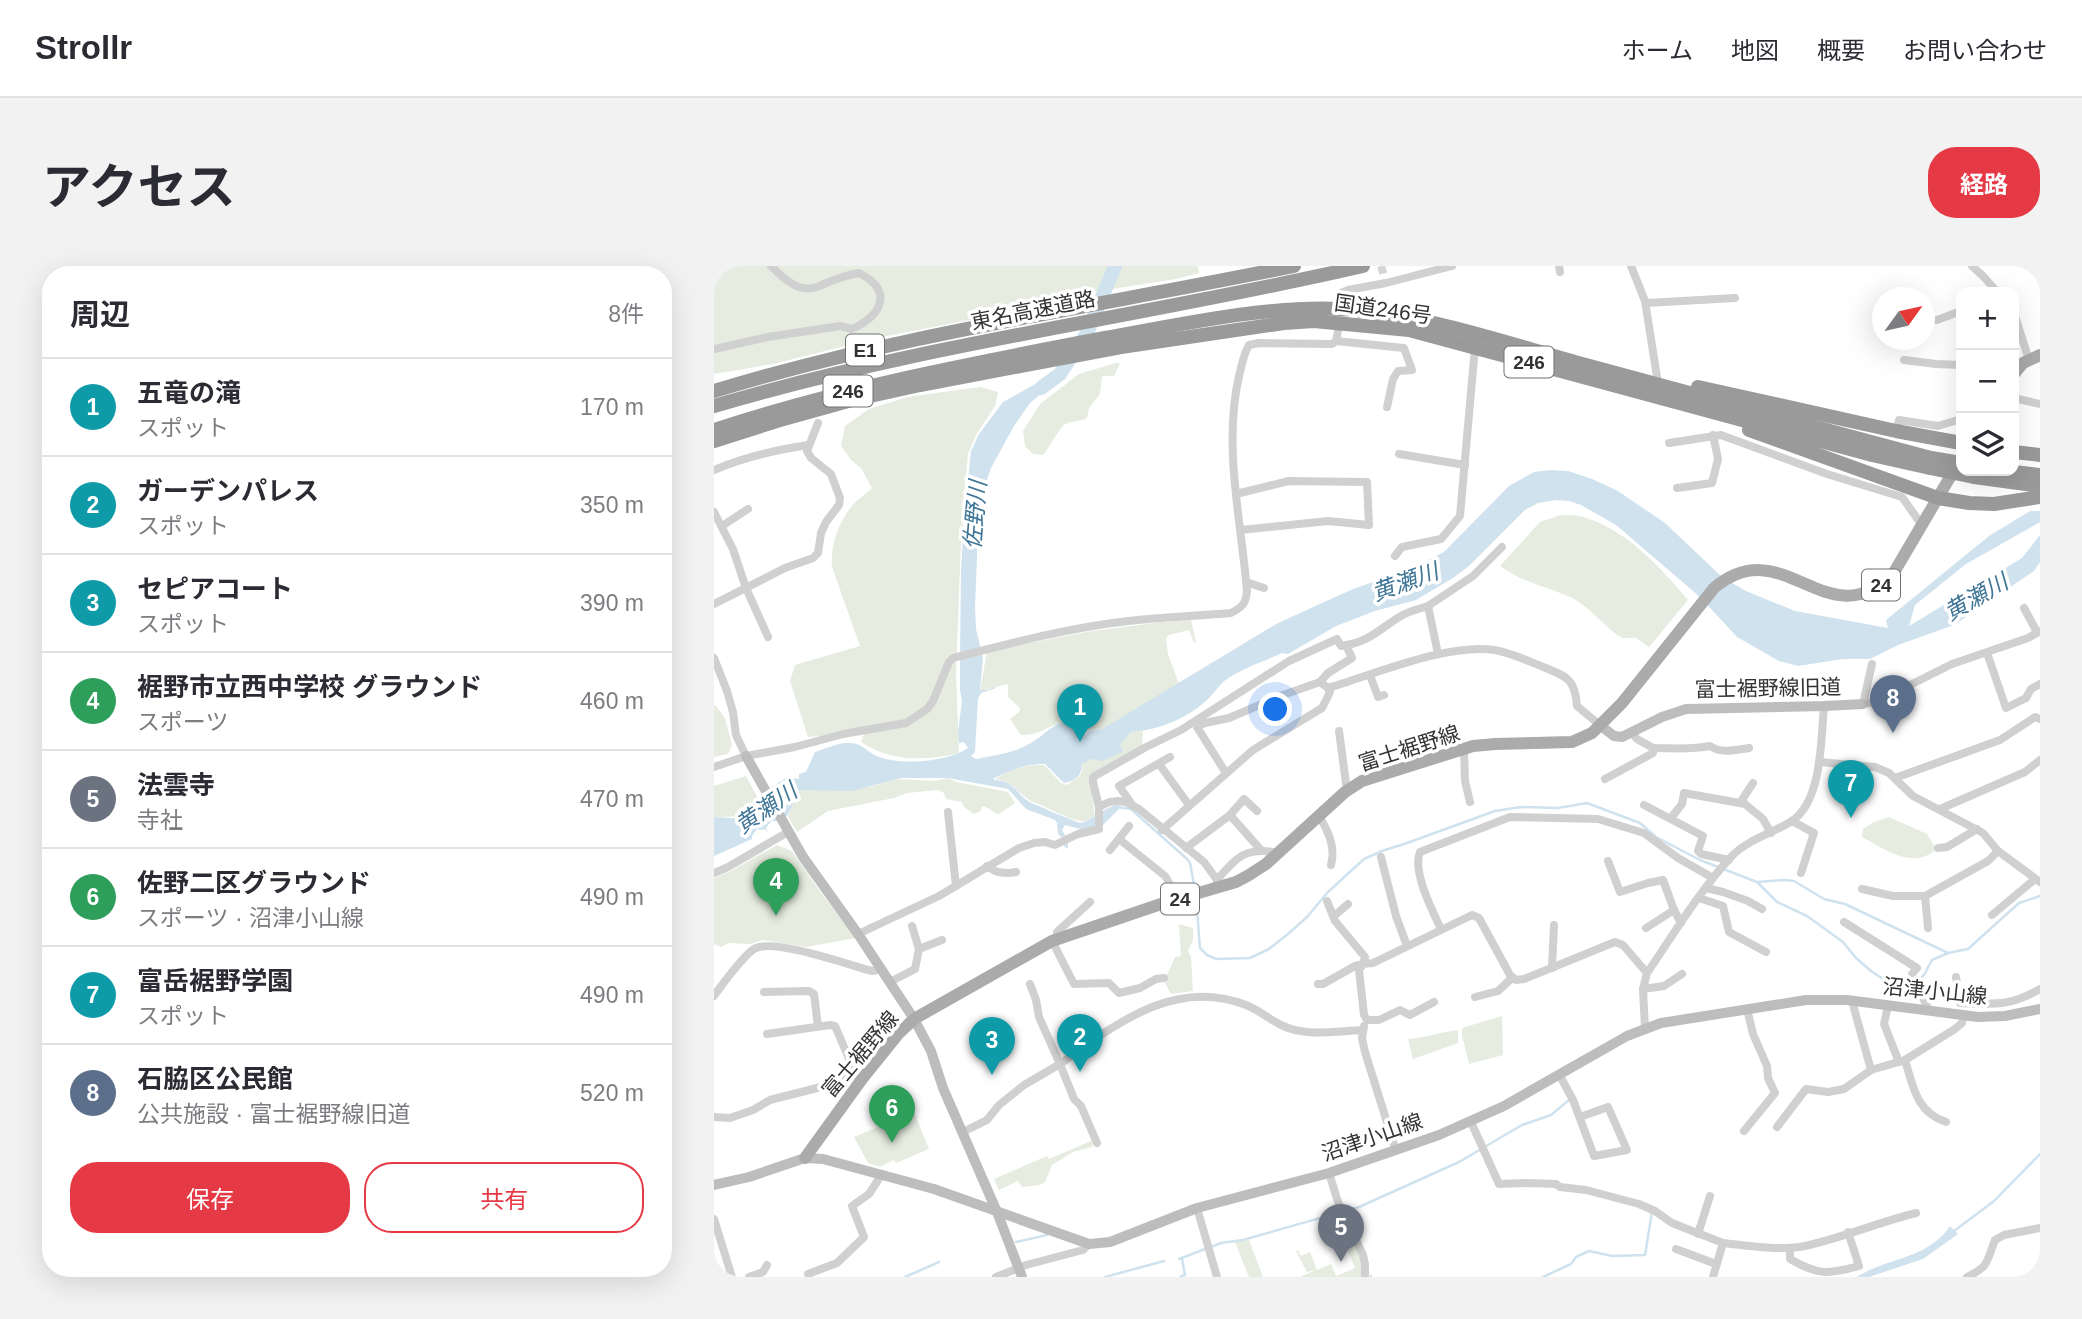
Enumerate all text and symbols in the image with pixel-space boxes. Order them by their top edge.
text: Strollr [35,29,132,66]
text: ホーム [1622,37,1693,64]
text: 地図 [1731,37,1779,64]
text: 概要 [1817,37,1865,64]
text: お問い合わせ [1903,37,2047,64]
button: 経路 [1928,147,2040,218]
text: アクセス [42,160,236,214]
street label: 東名高速道路 [969,287,1097,333]
north arrow [1872,287,1935,350]
map controls [1956,287,2019,476]
button: + [1956,287,2019,350]
street label: 国道246号 [1333,291,1433,327]
text: 周辺 [70,298,130,331]
text: 8件 [608,301,644,327]
road number: E1 [846,334,884,366]
road number: 246 [1504,346,1554,377]
button: − [1956,350,2019,413]
road number: 246 [824,376,872,406]
text: 五竜の滝 [137,378,241,408]
text: 1 [87,394,99,420]
text: 170 m [580,394,644,420]
button: layers [1956,413,2019,476]
text: スポット [137,415,229,441]
text: ガーデンパレス [137,476,319,506]
water label: 佐野川 [959,477,991,551]
text: 2 [87,492,99,518]
text: 350 m [580,492,644,518]
text: スポット [137,513,229,539]
water label: 黄瀬川 [1368,557,1445,606]
water label: 黄瀬川 [1940,567,2015,626]
road number: 24 [1862,570,1900,600]
text: セピアコート [137,574,293,604]
text: 3 [87,590,99,616]
text: 390 m [580,590,644,616]
text: スポット [137,611,229,637]
text: 裾野市立西中学校 グラウンド [137,672,482,702]
street label: 富士裾野線旧道 [1694,675,1842,701]
pin: 8 [1870,675,1916,733]
pin: 1 [1057,684,1103,742]
text: 4 [87,688,99,714]
text: 460 m [580,688,644,714]
your location [1258,692,1292,726]
text: スポーツ [137,709,229,735]
street label: 富士裾野線 [1356,721,1462,775]
pin: 7 [1828,760,1874,818]
text: 法雲寺 [137,770,215,800]
water label: 黄瀬川 [730,776,804,838]
text: 5 [87,786,99,812]
text: 470 m [580,786,644,812]
text: 寺社 [137,807,183,833]
pin: 4 [753,858,799,916]
text: 佐野二区グラウンド [137,868,371,898]
text: 6 [87,884,99,910]
text: 490 m [580,884,644,910]
road number: 24 [1161,884,1199,914]
text: スポーツ · 沼津小山線 [137,905,364,931]
text: 富岳裾野学園 [137,966,293,996]
street label: 沼津小山線 [1882,974,1988,1008]
text: 7 [87,982,99,1008]
text: 490 m [580,982,644,1008]
text: スポット [137,1003,229,1029]
street label: 富士裾野線 [817,1006,903,1102]
pin: 2 [1057,1014,1103,1072]
pin: 3 [969,1017,1015,1075]
text: 石脇区公民館 [137,1064,293,1094]
text: 8 [87,1080,99,1106]
text: 520 m [580,1080,644,1106]
pin: 6 [869,1085,915,1143]
text: 公共施設 · 富士裾野線旧道 [137,1101,410,1127]
street label: 沼津小山線 [1319,1109,1425,1165]
button: 保存 [70,1162,350,1233]
button: 共有 [364,1162,644,1233]
pin: 5 [1318,1204,1364,1262]

